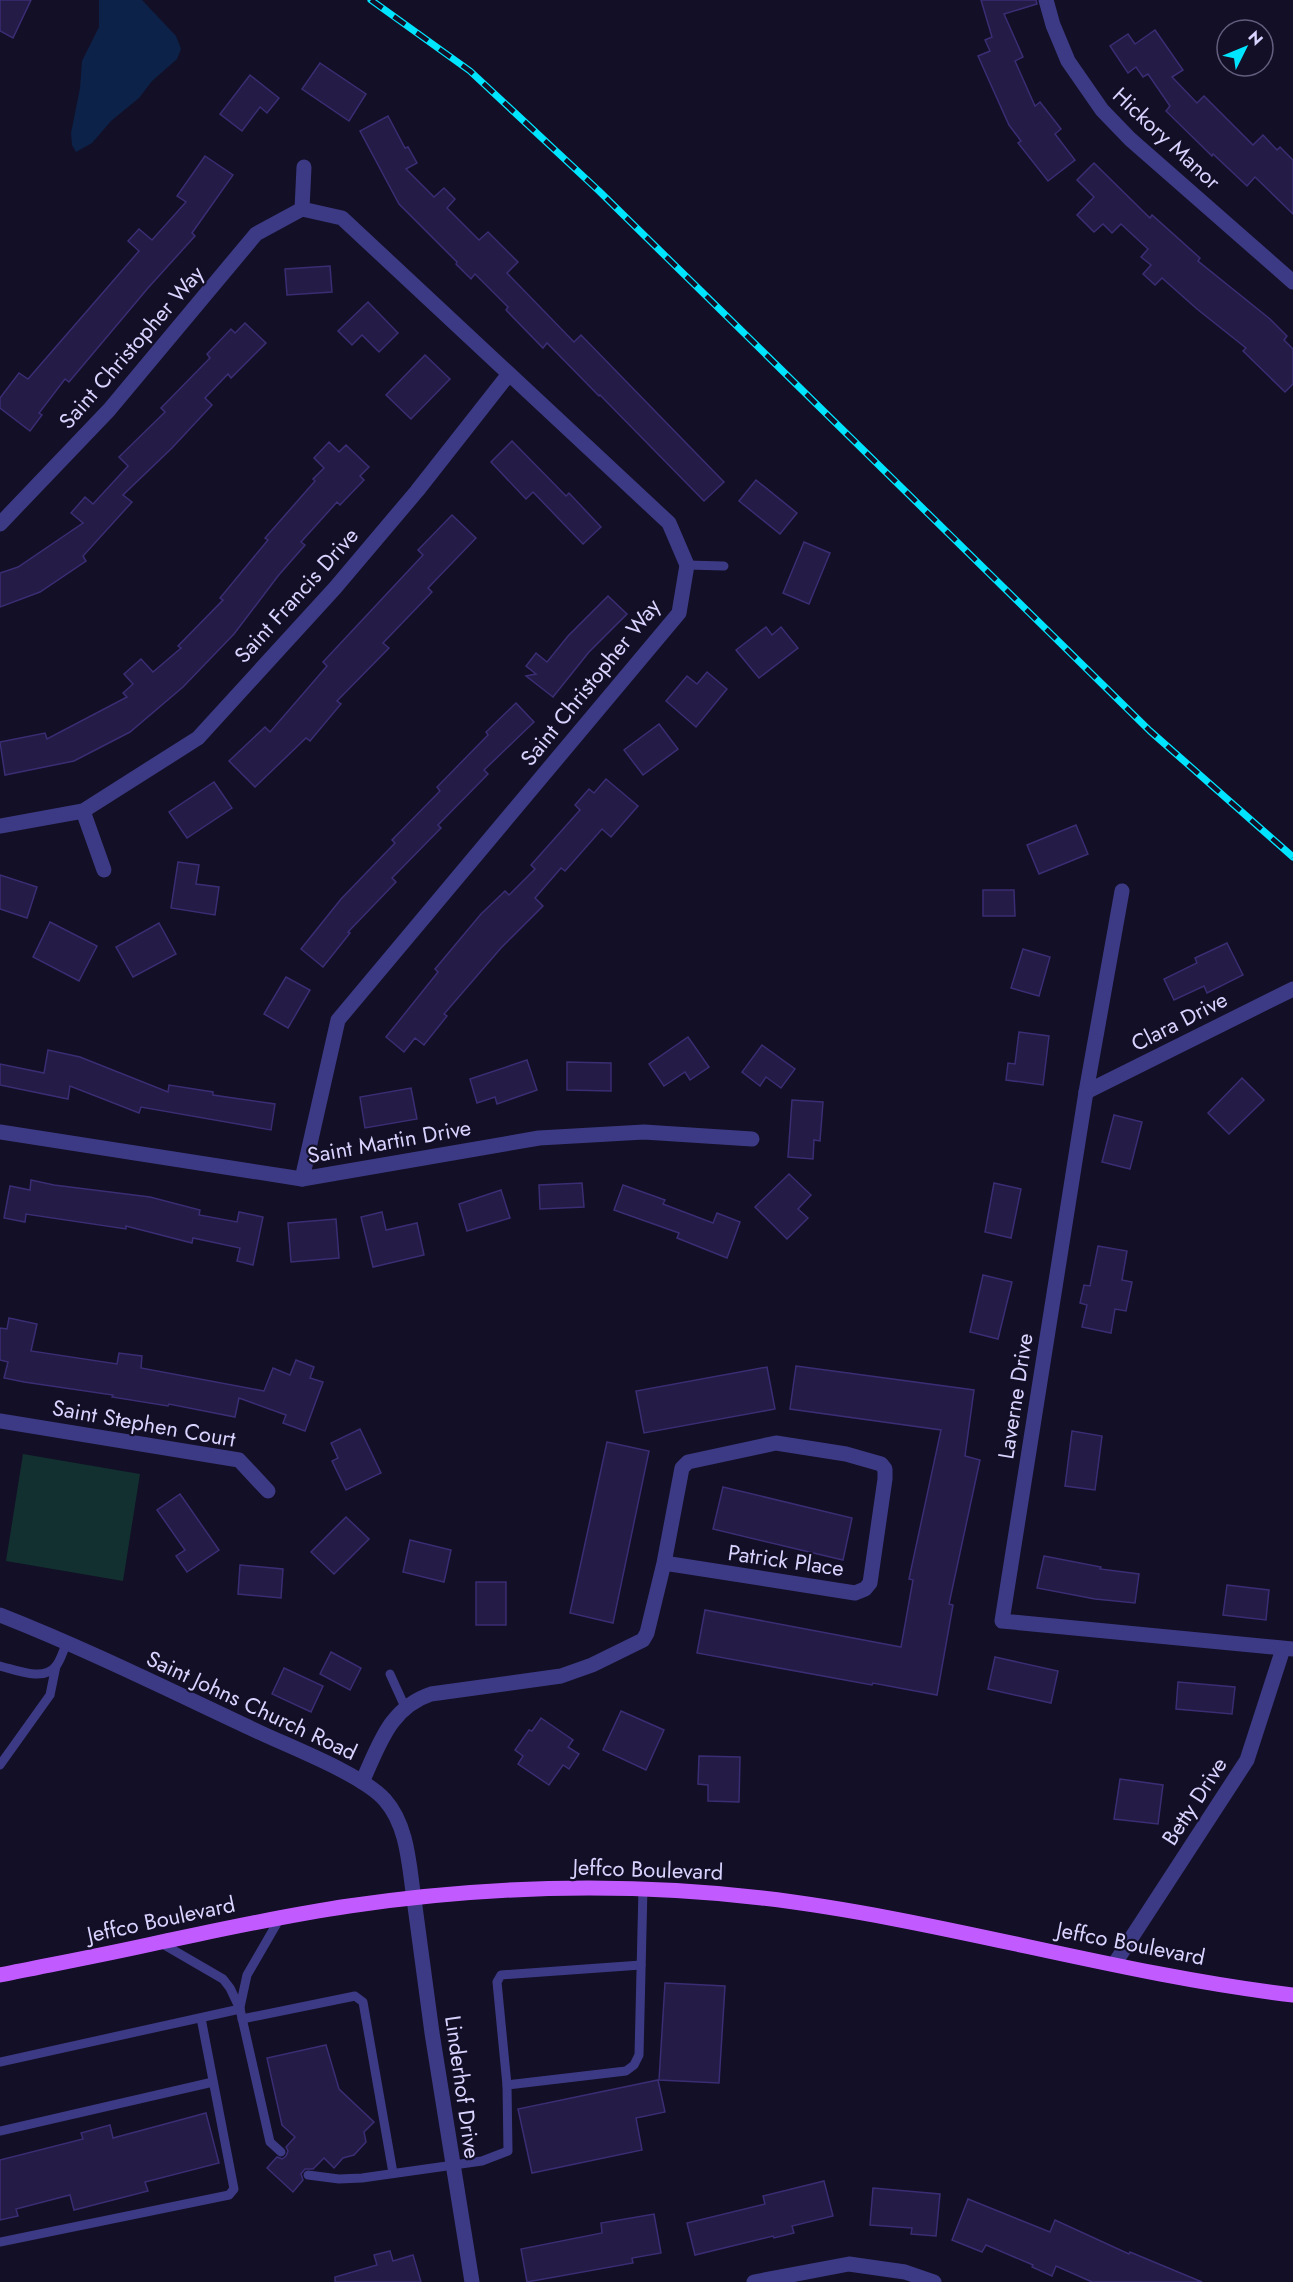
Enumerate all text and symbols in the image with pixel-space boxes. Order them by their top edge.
north arrow [1215,18,1275,78]
text: N [1243,26,1268,51]
street label: Hickory Manor [1106,79,1228,197]
street label: Saint Christopher Way [51,258,211,436]
street label: Saint Francis Drive [226,520,366,670]
street label: Saint Christopher Way [512,591,668,773]
street label: Clara Drive [1125,983,1233,1059]
street label: Saint Martin Drive [305,1111,473,1171]
street label: Laverne Drive [989,1331,1041,1461]
street label: Saint Stephen Court [50,1391,239,1455]
street label: Patrick Place [726,1536,846,1584]
street label: Saint Johns Church Road [141,1642,363,1768]
street label: Betty Drive [1154,1751,1234,1851]
street label: Jeffco Boulevard [569,1850,724,1888]
street label: Jeffco Boulevard [81,1888,238,1951]
street label: Jeffco Boulevard [1051,1912,1208,1973]
street label: Linderhof Drive [437,2013,489,2161]

